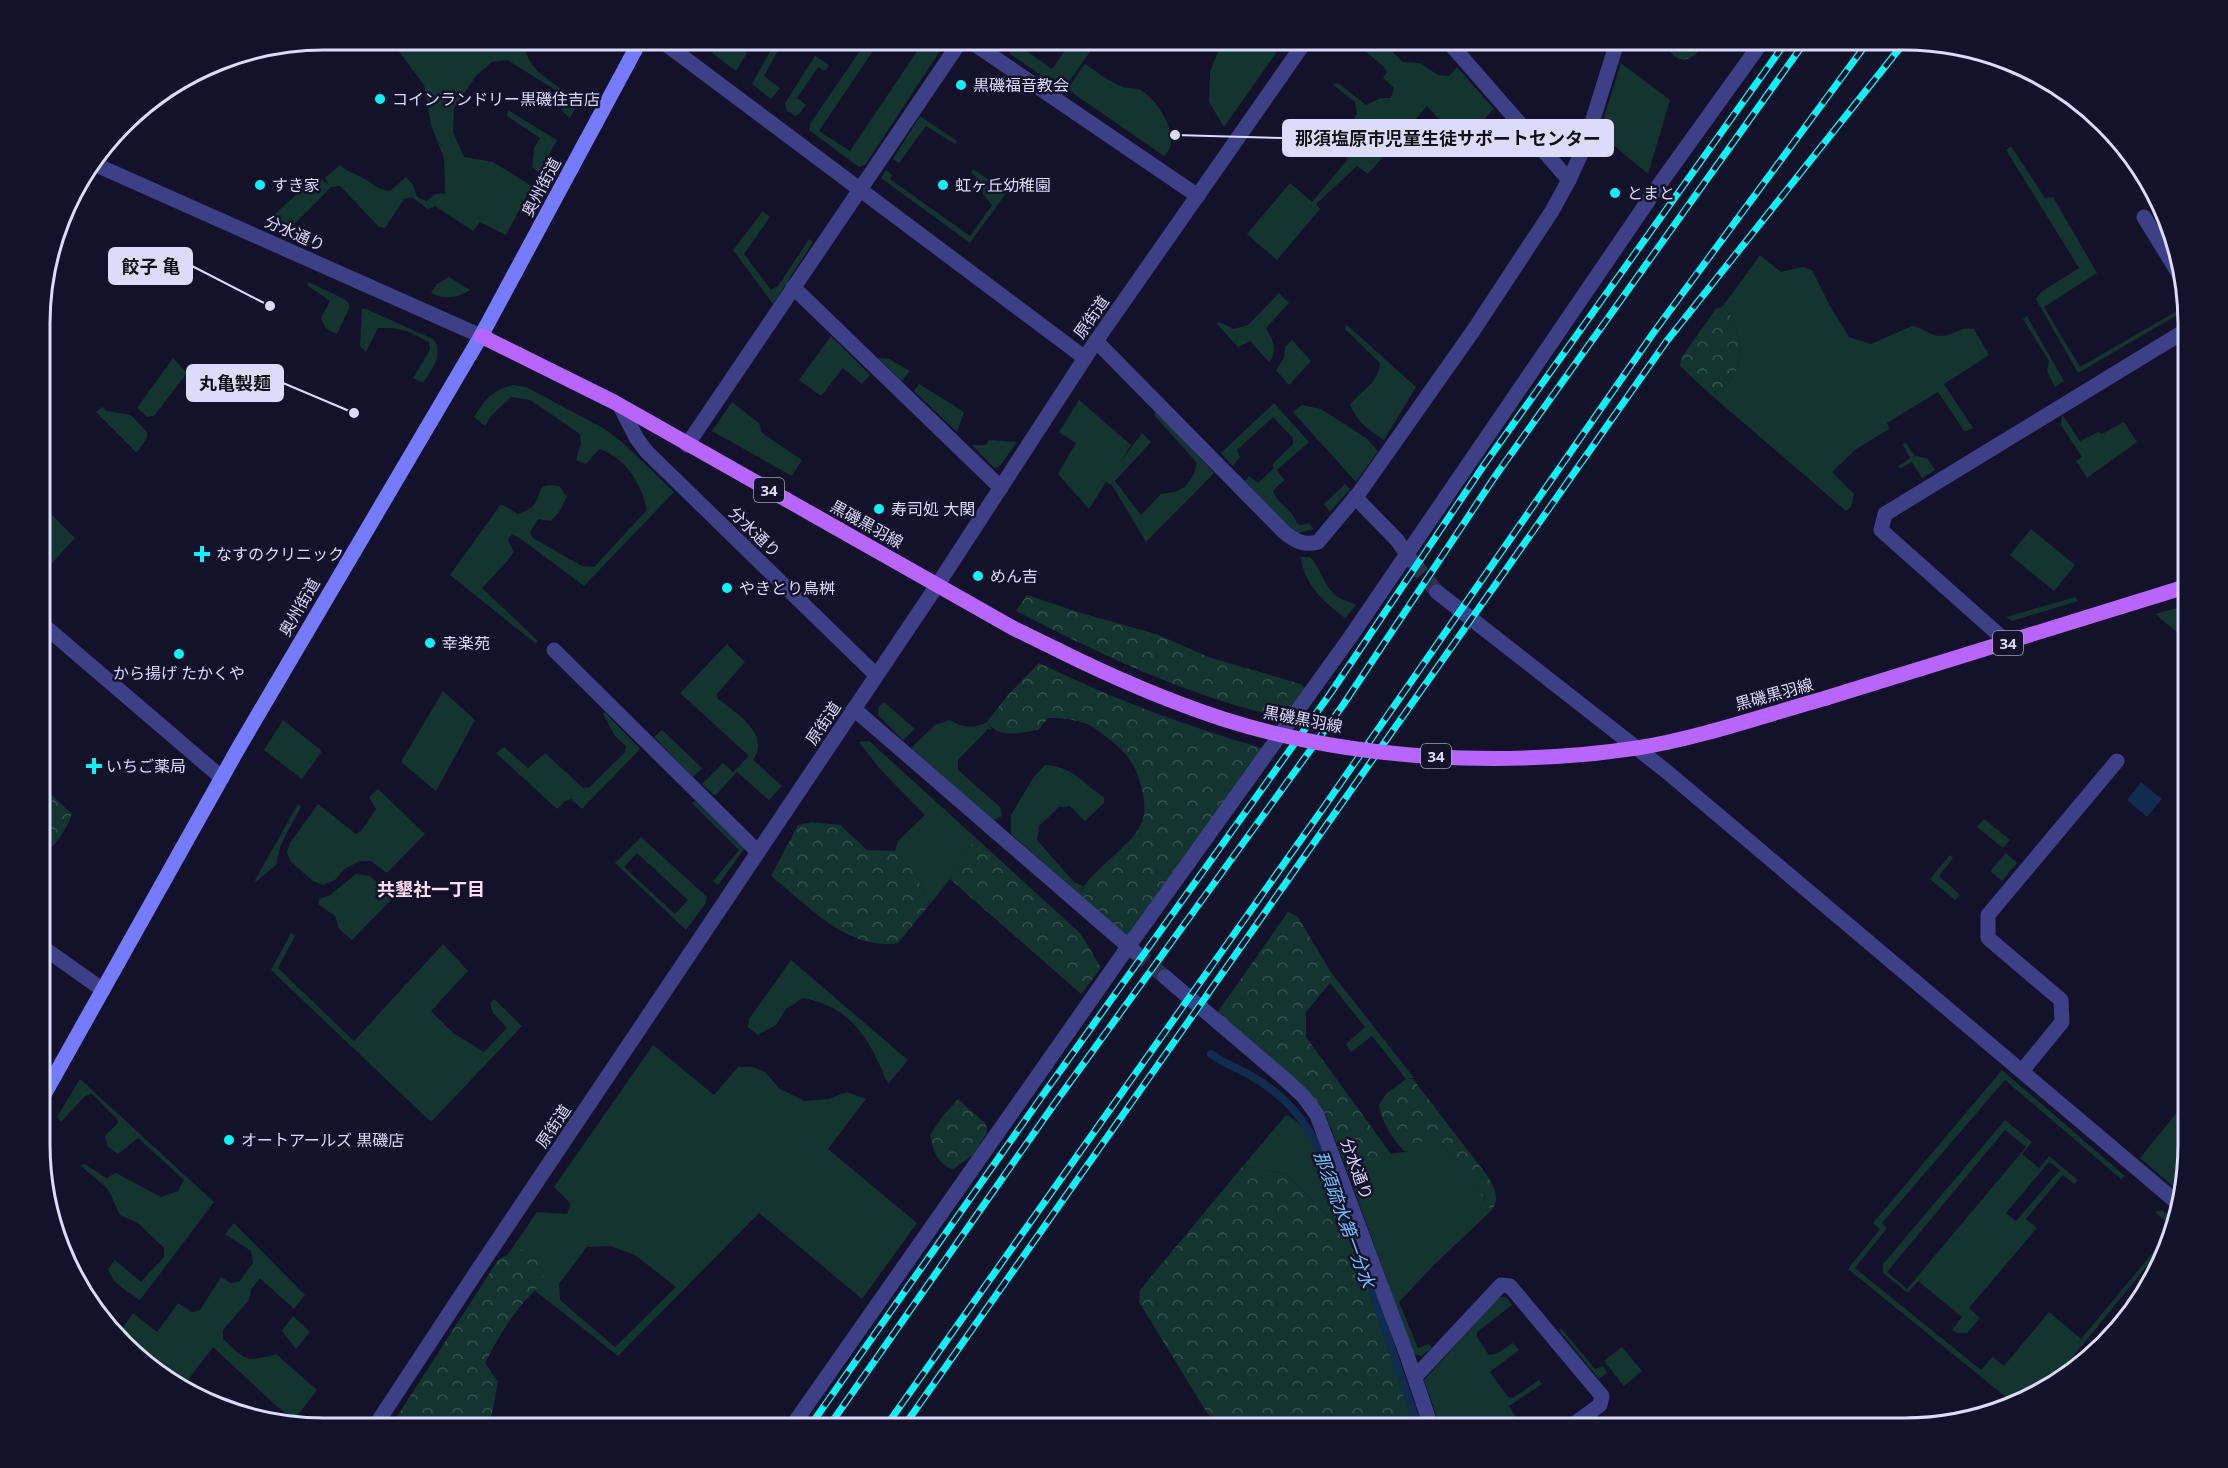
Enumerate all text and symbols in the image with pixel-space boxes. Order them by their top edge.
place label: 黒磯福音教会 [973,74,1069,96]
marker: 黒磯福音教会 [954,78,968,92]
place label: コインランドリー黒磯住吉店 [392,88,600,110]
marker: コインランドリー黒磯住吉店 [373,92,387,106]
callout: 那須塩原市児童生徒サポートセンター [1283,120,1613,156]
text: 那須塩原市児童生徒サポートセンター [1295,126,1601,150]
street label: 奥州街道 [516,154,566,220]
place label: すき家 [272,174,320,196]
place label: 虹ヶ丘幼稚園 [955,174,1051,196]
marker: すき家 [253,178,267,192]
marker: 虹ヶ丘幼稚園 [936,178,950,192]
place label: とまと [1627,182,1675,204]
marker: とまと [1608,186,1622,200]
street label: 分水通り [261,210,329,256]
callout: 餃子 亀 [109,248,192,284]
text: 餃子 亀 [121,254,180,278]
street label: 原街道 [1068,291,1114,343]
callout: 丸亀製麺 [187,365,283,401]
text: 丸亀製麺 [199,371,271,395]
road number: 34 [754,478,784,502]
street label: 黒磯黒羽線 [827,495,907,553]
place label: 寿司処 大関 [891,498,975,520]
street label: 分水通り [724,502,786,562]
marker: 寿司処 大関 [872,502,886,516]
place label: なすのクリニック [216,543,344,565]
marker: なすのクリニック [193,545,211,563]
place label: めん吉 [990,565,1038,587]
marker: めん吉 [971,569,985,583]
street label: 奥州街道 [273,574,325,640]
place label: やきとり鳥桝 [739,577,835,599]
marker: やきとり鳥桝 [720,581,734,595]
road number: 34 [1993,631,2023,655]
place label: 幸楽苑 [442,632,490,654]
marker: 幸楽苑 [423,636,437,650]
marker: から揚げ たかくや [172,647,186,661]
place label: から揚げ たかくや [113,662,245,684]
street label: 黒磯黒羽線 [1733,673,1815,715]
street label: 原街道 [800,697,846,749]
street label: 黒磯黒羽線 [1262,701,1344,737]
road number: 34 [1421,744,1451,768]
place label: いちご薬局 [106,755,186,777]
marker: いちご薬局 [87,759,101,773]
district label: 共墾社一丁目 [377,877,485,901]
street label: 原街道 [530,1100,576,1152]
place label: オートアールズ 黒磯店 [241,1129,404,1151]
marker: オートアールズ 黒磯店 [222,1133,236,1147]
street label: 分水通り [1336,1135,1378,1203]
water label: 那須疏水第一分水 [1309,1147,1382,1293]

